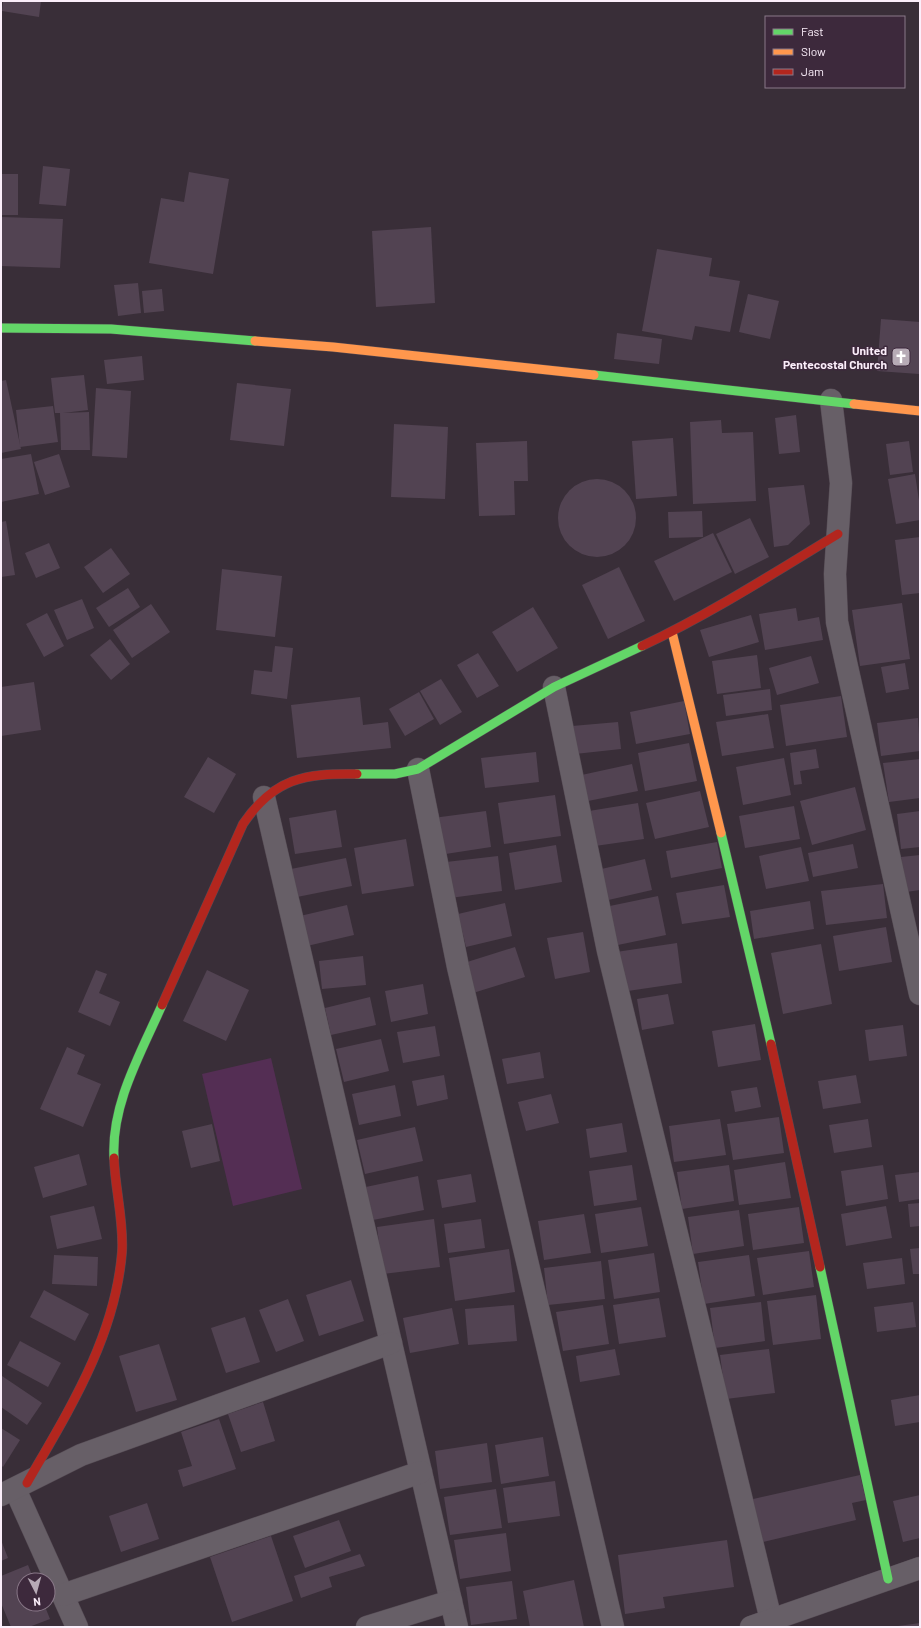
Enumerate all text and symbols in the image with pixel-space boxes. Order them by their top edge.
legend [765,16,905,88]
text: Fast [801,24,824,38]
text: Slow [801,44,826,58]
text: Jam [801,64,824,78]
place label: United Pentecostal Church [783,343,887,371]
church icon: United Pentecostal Church [890,346,912,368]
north arrow [16,1572,56,1612]
text: N [33,1596,41,1609]

